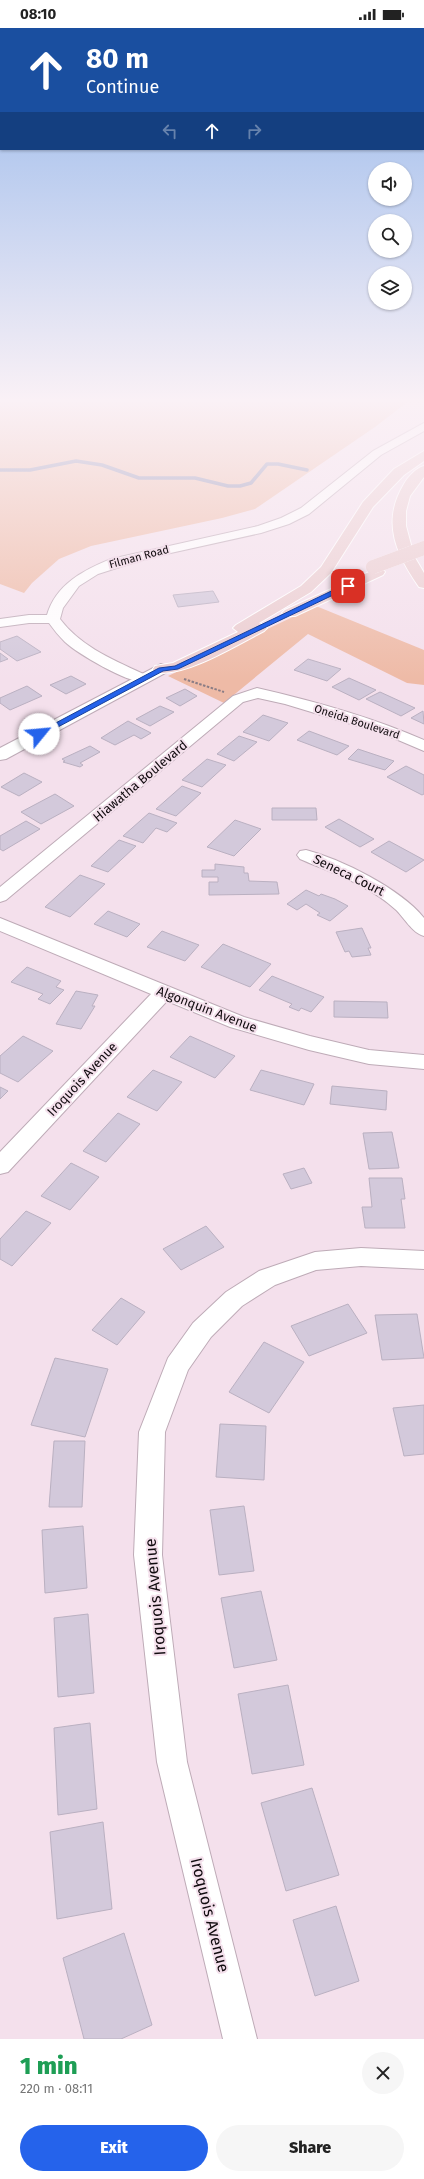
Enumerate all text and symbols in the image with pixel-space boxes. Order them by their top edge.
text: 08:10 [20,5,56,23]
text: 80 m [86,42,149,75]
icon: ahead [20,44,72,96]
text: Continue [86,76,159,98]
icon: left [159,120,181,142]
icon: ahead [201,120,223,142]
icon: right [243,120,265,142]
map controls [368,162,412,310]
button: sound [368,162,412,206]
button: search [368,214,412,258]
button: layers [368,266,412,310]
street label: Filman Road [108,543,170,571]
pin [331,569,365,603]
icon: arrive [337,575,359,597]
street label: Oneida Boulevard [313,702,401,742]
position arrow [18,713,60,755]
street label: Hiawatha Boulevard [90,737,190,825]
street label: Seneca Court [311,851,387,899]
street label: Algonquin Avenue [155,983,259,1035]
street label: Iroquois Avenue [44,1039,120,1119]
street label: Iroquois Avenue [140,1538,170,1656]
street label: Iroquois Avenue [187,1856,233,1974]
text: 1 min [20,2052,78,2080]
button: close [362,2052,404,2094]
text: 220 m · 08:11 [20,2081,93,2096]
button: Exit [20,2125,208,2171]
button: Share [216,2125,404,2171]

